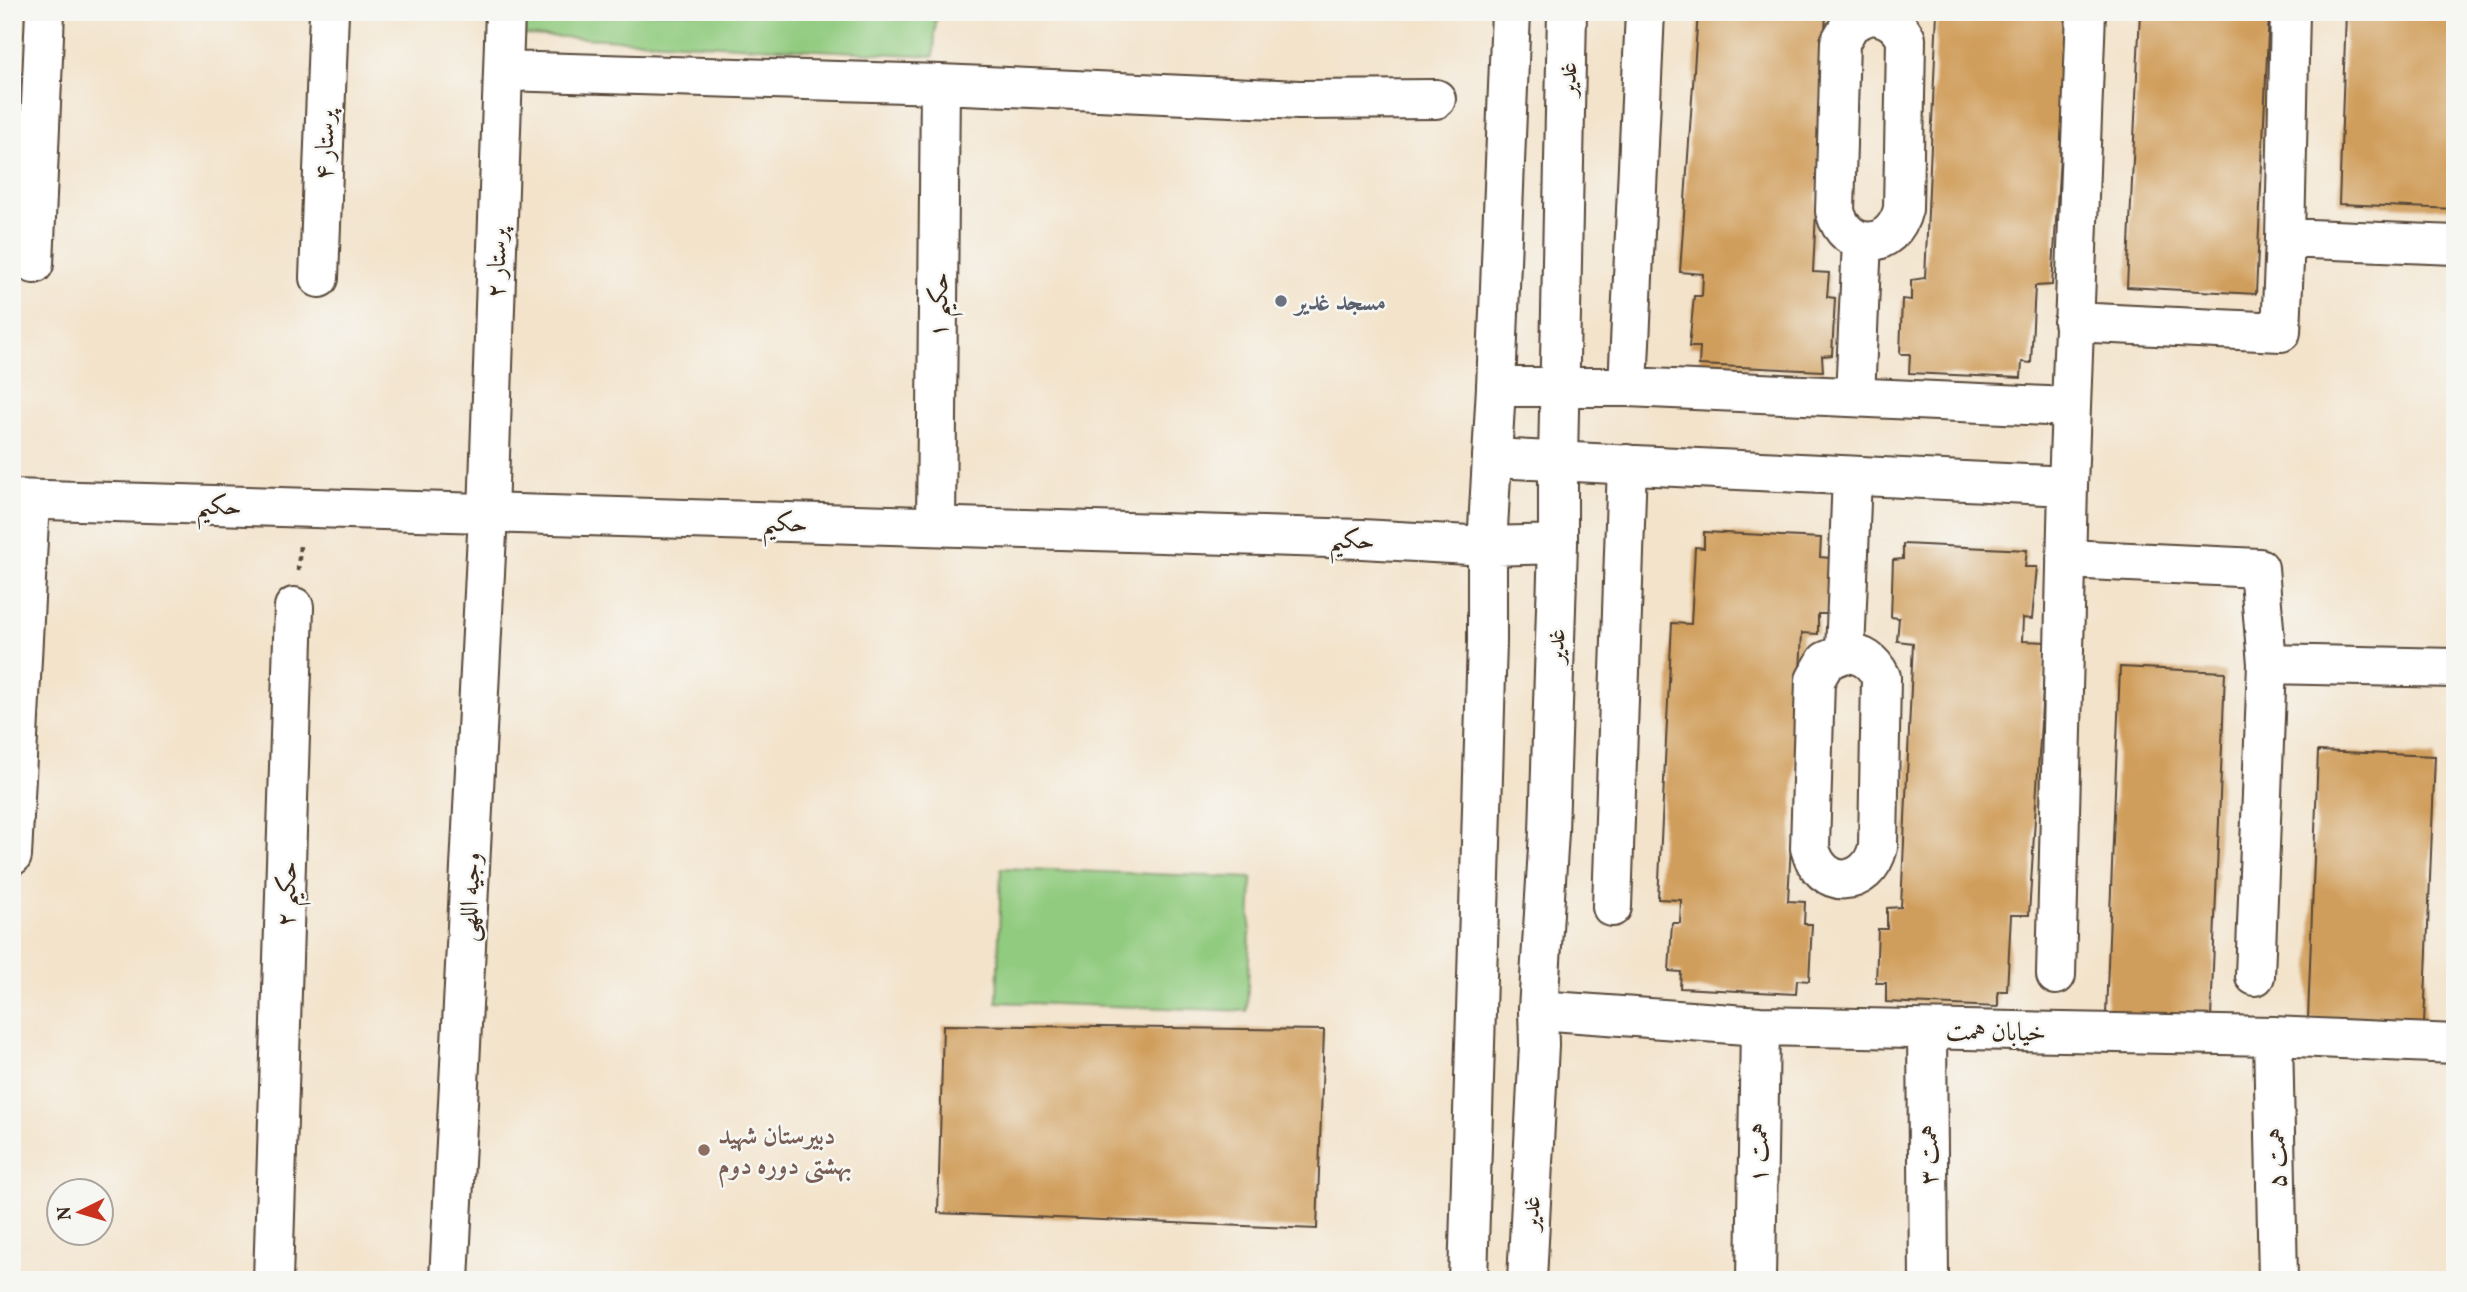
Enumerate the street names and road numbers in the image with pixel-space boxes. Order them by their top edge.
street label: غدیر [1551,61,1587,100]
street label: پرستار ۴ [307,107,345,181]
street label: پرستار ۲ [479,225,517,299]
street label: حکیم ۱ [921,272,965,338]
street label: حکیم [195,488,242,532]
street label: حکیم [761,505,808,549]
street label: حکیم [1328,522,1375,566]
street label: غدیر [1538,628,1576,667]
street label: وجیه اللهی [451,851,491,943]
street label: حکیم ۲ [269,860,313,928]
street label: خیابان همت [1945,1014,2047,1052]
street label: همت ۱ [1741,1122,1779,1184]
street label: همت ۳ [1912,1125,1948,1185]
street label: همت ۵ [2259,1127,2297,1189]
street label: غدیر [1513,1195,1551,1234]

